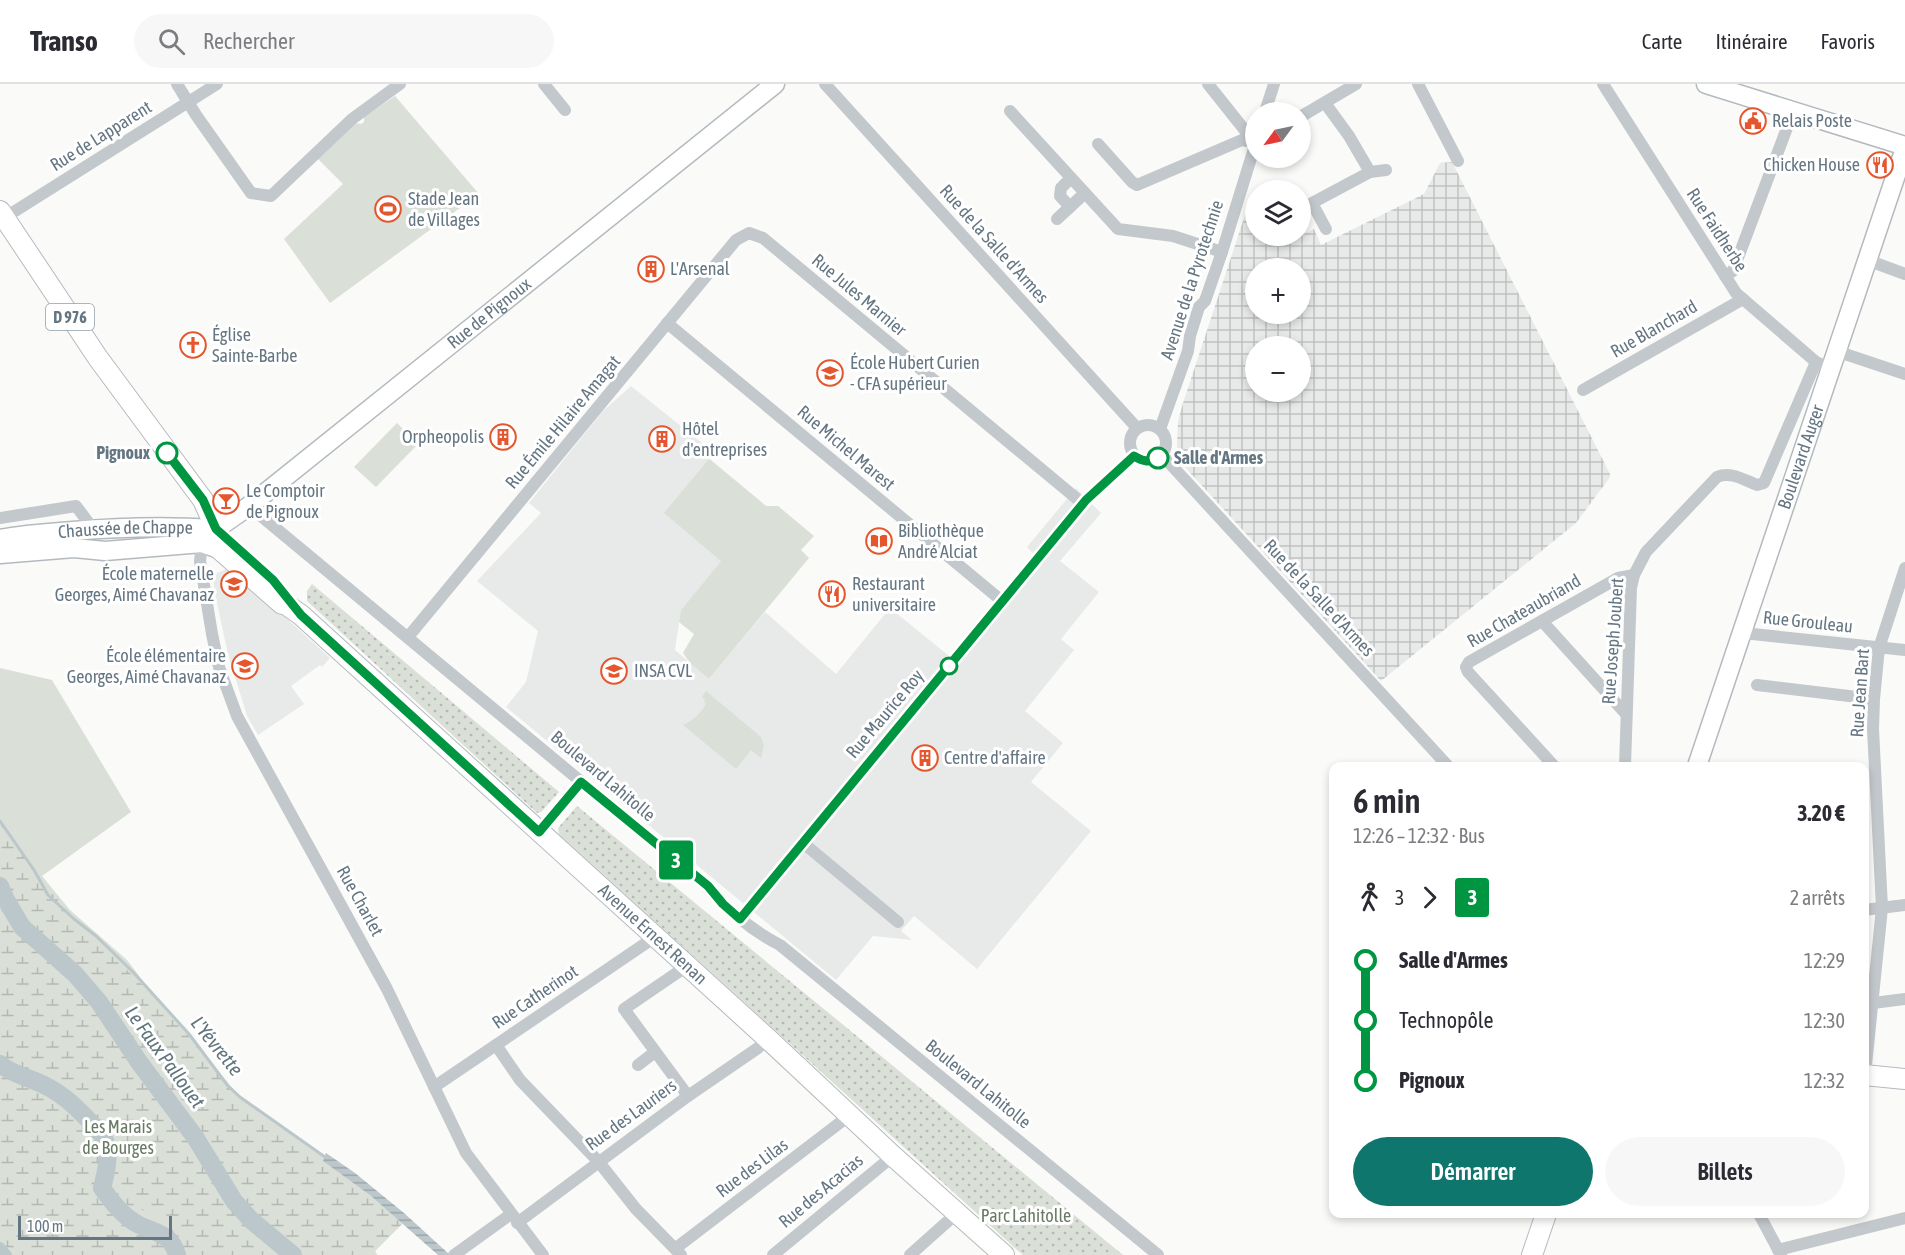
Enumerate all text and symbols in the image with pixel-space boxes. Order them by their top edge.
search box [134,14,554,68]
text: Transo [30,25,98,57]
icon: search [155,25,188,58]
text: Rechercher [203,28,294,54]
text: Carte [1642,29,1682,53]
text: Itinéraire [1715,29,1787,53]
text: Favoris [1820,29,1875,53]
street label: Rue de Lapparent [46,96,155,175]
north arrow [1245,102,1311,168]
map controls [1245,102,1311,402]
public building icon: Relais Poste [1738,106,1768,136]
place label: Relais Poste [1772,110,1852,131]
restaurant icon: Chicken House [1865,150,1895,180]
place label: Chicken House [1763,154,1860,175]
street label: Rue de la Salle d'Armes [936,180,1053,307]
button: layers [1245,180,1311,246]
street label: Rue Faidherbe [1683,184,1752,275]
place label: Stade Jean de Villages [408,188,480,230]
sports icon: Stade Jean de Villages [373,194,403,224]
street label: Avenue de la Pyrotechnie [1156,197,1227,362]
street label: Rue Jules Marnier [808,249,911,341]
building icon: L'Arsenal [636,254,666,284]
place label: L'Arsenal [670,258,730,279]
button: + [1245,258,1311,324]
street label: Rue de Pignoux [443,273,535,353]
street label: Rue Blanchard [1607,295,1701,362]
road number: D 976 [46,304,94,330]
place label: Église Sainte-Barbe [212,324,297,366]
church icon: Église Sainte-Barbe [178,330,208,360]
button: − [1245,336,1311,402]
street label: Rue Émile Hilaire Amagat [501,351,624,492]
place label: École Hubert Curien - CFA supérieur [850,352,980,394]
school or university icon: École Hubert Curien - CFA supérieur [815,358,845,388]
street label: Rue Michel Marest [793,401,899,494]
street label: Boulevard Auger [1773,401,1828,512]
place label: Hôtel d'entreprises [682,418,767,460]
building icon: Orpheopolis [488,422,518,452]
building icon: Hôtel d'entreprises [647,424,677,454]
place label: Orpheopolis [402,426,484,447]
place label: Pignoux [96,442,151,463]
marker: Pignoux [156,442,178,464]
marker: Salle d'Armes [1147,447,1169,469]
place label: Salle d'Armes [1174,447,1264,468]
place label: Le Comptoir de Pignoux [246,480,325,522]
bar icon: Le Comptoir de Pignoux [211,486,241,516]
street label: Chaussée de Chappe [57,516,193,542]
place label: Bibliothèque André Alciat [898,520,984,562]
library icon: Bibliothèque André Alciat [864,526,894,556]
street label: Rue de la Salle d'Armes [1260,535,1379,660]
place label: École maternelle Georges, Aimé Chavanaz [55,563,215,605]
school or university icon: École maternelle Georges, Aimé Chavanaz [219,569,249,599]
street label: Rue Chateaubriand [1463,570,1584,652]
place label: Restaurant universitaire [852,573,936,615]
street label: Rue Joseph Joubert [1598,577,1627,705]
restaurant icon: Restaurant universitaire [817,579,847,609]
street label: Rue Grouleau [1762,606,1854,637]
place label: École élémentaire Georges, Aimé Chavanaz [67,645,227,687]
street label: Rue Jean Bart [1846,648,1873,738]
school or university icon: École élémentaire Georges, Aimé Chavanaz [230,651,260,681]
school or university icon: INSA CVL [599,656,629,686]
unlabelled marker [940,657,958,675]
place label: INSA CVL [634,660,692,681]
street label: Rue Maurice Roy [842,665,928,762]
street label: Boulevard Lahitolle [547,726,660,825]
building icon: Centre d'affaire [910,743,940,773]
place label: Centre d'affaire [944,747,1046,768]
text: 6 min [1353,782,1420,820]
text: 3.20 € [1797,800,1845,826]
text: 12:26 – 12:32 · Bus [1353,824,1485,847]
line badge: 3 [656,840,696,880]
text: 3 [671,848,681,872]
street label: Rue Charlet [333,862,388,939]
street label: Avenue Ernest Renan [594,879,712,988]
icon: walk [1353,881,1386,914]
icon: forward [1413,881,1446,914]
text: 3 [1467,885,1477,909]
text: 3 [1395,886,1404,909]
text: 2 arrêts [1790,886,1845,909]
text: Salle d'Armes [1399,947,1508,973]
text: 12:29 [1804,949,1845,972]
street label: Rue Catherinot [488,960,582,1033]
water label: Le Faux Pallouet [121,1001,210,1112]
text: Technopôle [1399,1007,1493,1033]
text: 12:30 [1804,1009,1845,1032]
water label: L'Yévrette [187,1011,248,1080]
street label: Boulevard Lahitolle [921,1035,1035,1132]
text: Pignoux [1399,1067,1465,1093]
text: 12:32 [1804,1069,1845,1092]
street label: Rue des Lauriers [581,1075,680,1155]
park label: Les Marais de Bourges [82,1116,154,1158]
street label: Rue des Lilas [712,1134,792,1201]
button: Démarrer [1353,1137,1593,1206]
button: Billets [1605,1137,1845,1206]
street label: Rue des Acacias [774,1149,867,1232]
park label: Parc Lahitolle [981,1205,1071,1226]
scale bar [18,1213,172,1240]
text: 100 m [27,1217,63,1235]

